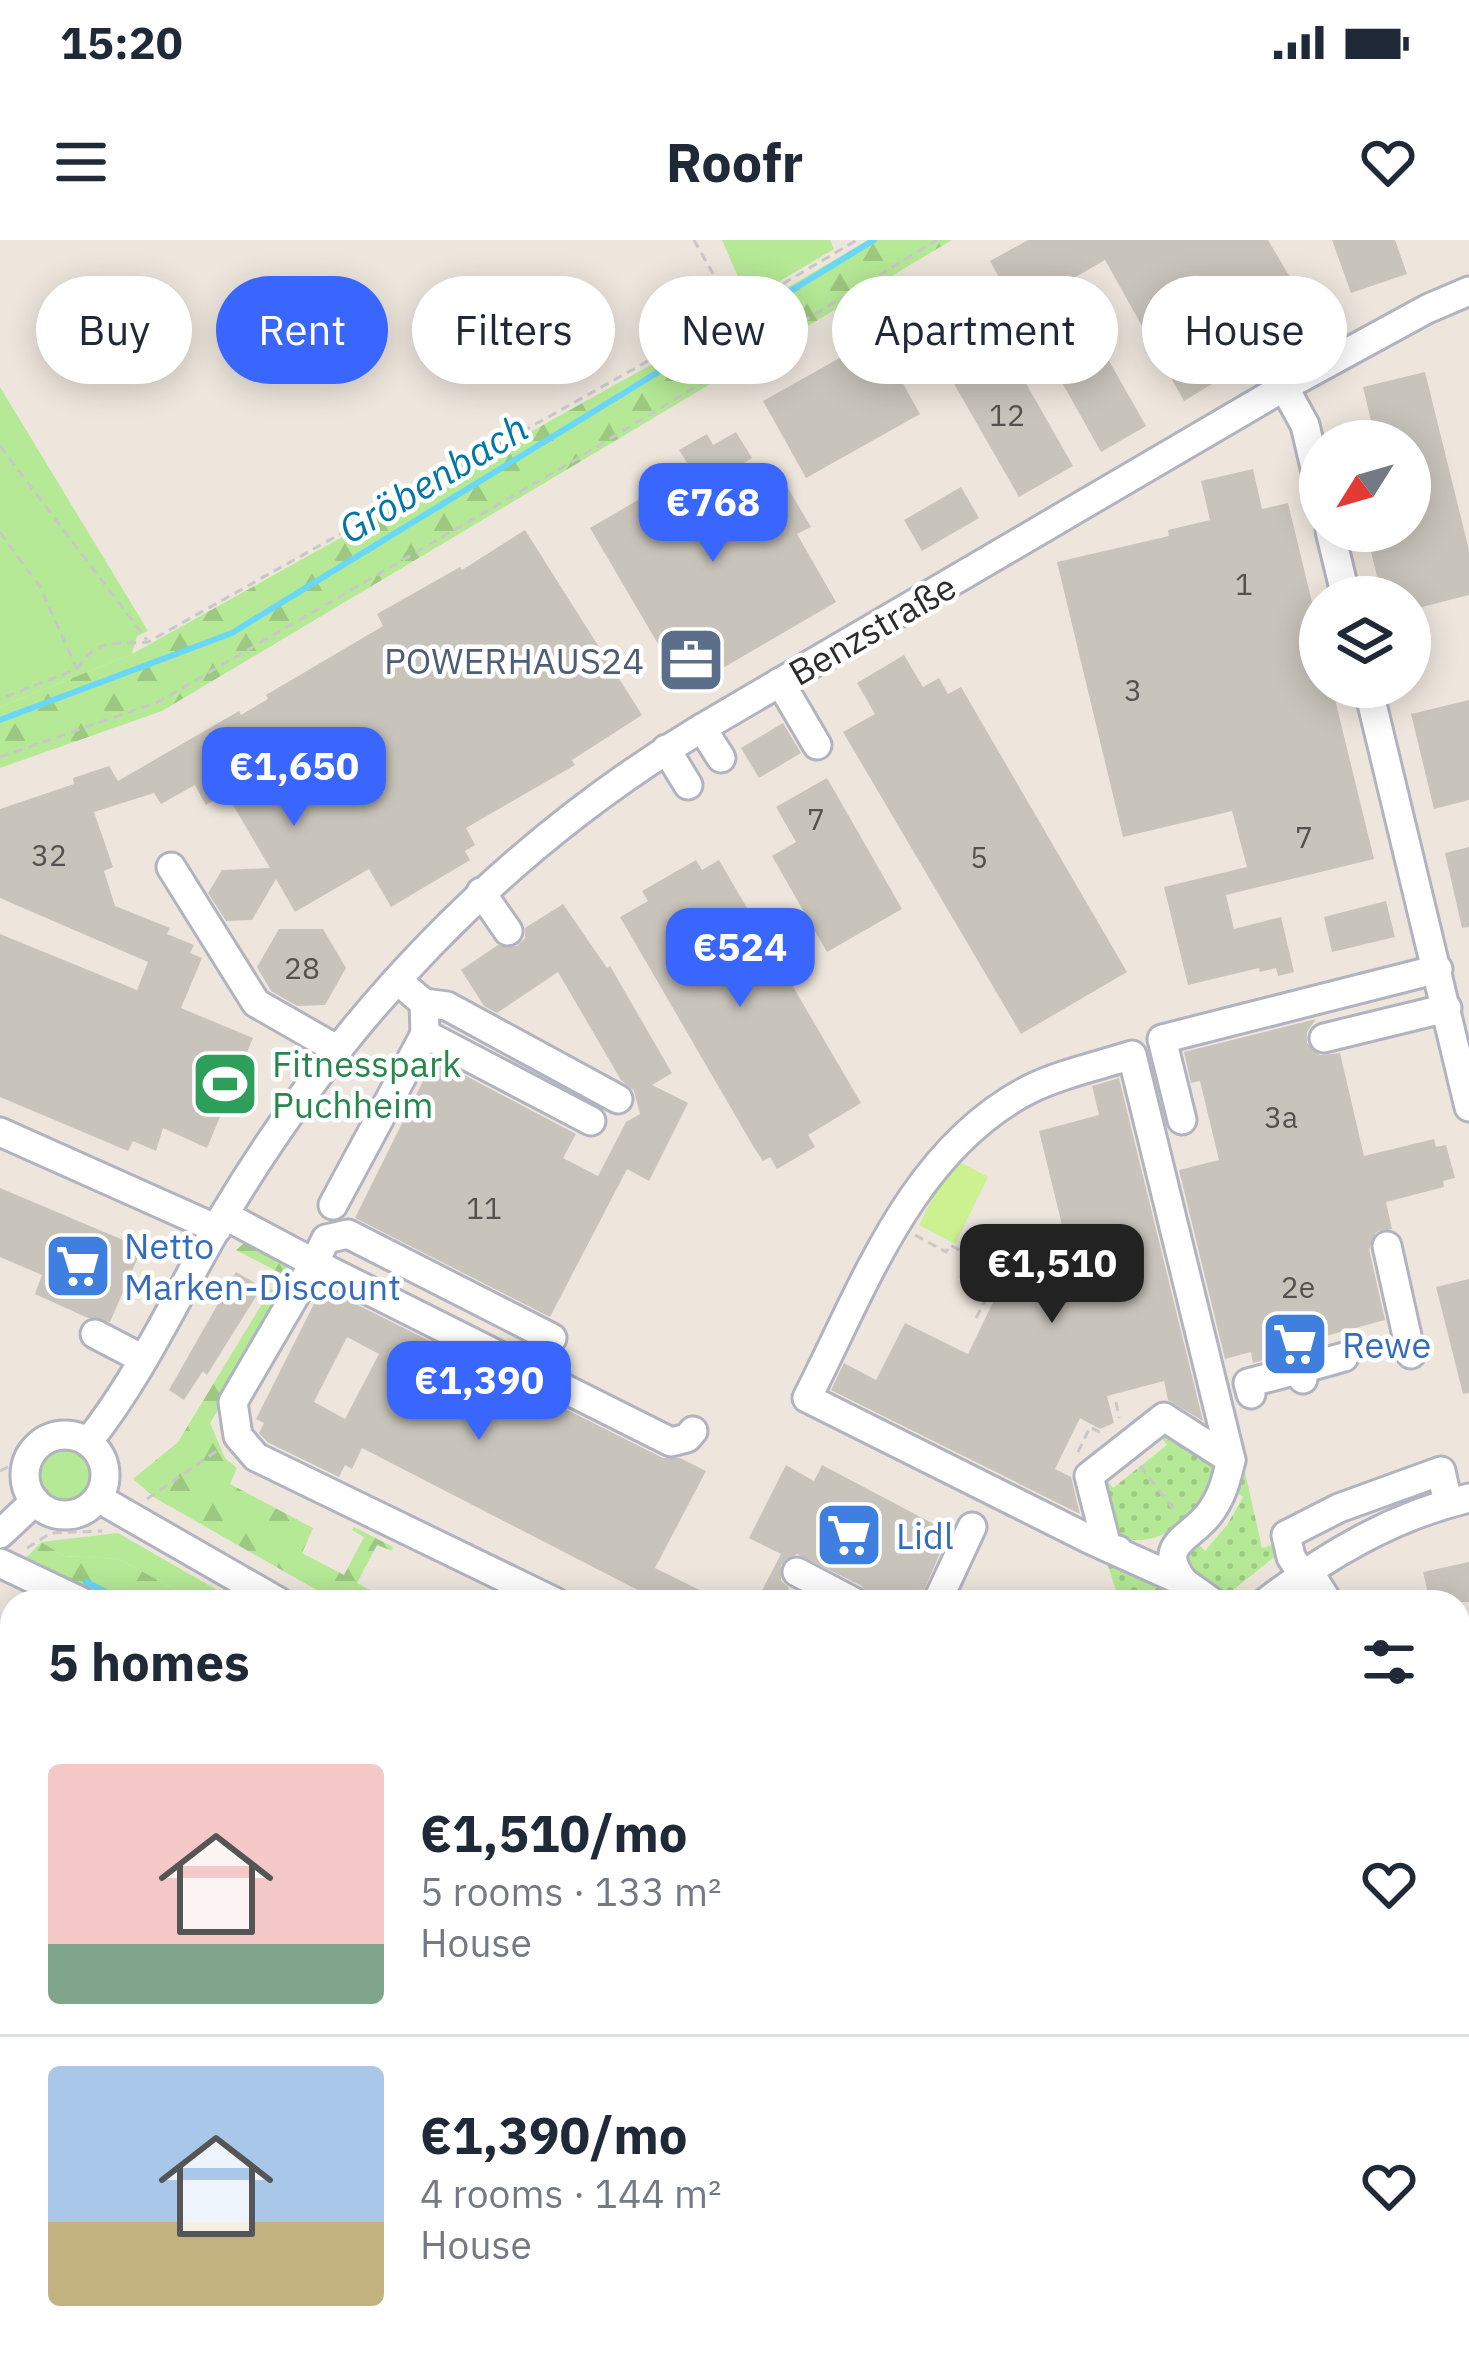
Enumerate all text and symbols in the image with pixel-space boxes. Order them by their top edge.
text: 15:20 [60,13,183,71]
text: Roofr [666,127,803,197]
icon: menu [48,129,114,195]
icon: heart [1355,129,1421,195]
chip: Buy [36,276,192,384]
chip: Rent [216,276,388,384]
chip: Filters [412,276,615,384]
chip: New [639,276,808,384]
chip: Apartment [832,276,1118,384]
chip: House [1142,276,1347,384]
house number: 12 [989,395,1025,434]
water label: Gröbenbach [329,402,537,554]
north arrow [1299,420,1431,552]
map controls [1299,420,1431,708]
pin: €768 [642,463,784,565]
text: €768 [666,476,760,527]
street label: Benzstraße [780,562,964,696]
house number: 1 [1235,564,1253,603]
button: layers [1299,576,1431,708]
office icon: POWERHAUS24 [656,625,726,695]
place label: POWERHAUS24 [384,637,644,684]
house number: 3 [1124,670,1142,709]
pin: €1,650 [196,727,392,829]
text: €1,650 [229,740,359,791]
house number: 7 [807,799,825,838]
house number: 7 [1295,817,1313,856]
house number: 32 [31,835,67,874]
house number: 5 [970,837,988,876]
pin: €524 [669,908,811,1010]
text: €524 [693,921,787,972]
house number: 28 [284,948,320,987]
place label: Fitnesspark Puchheim [272,1040,461,1128]
sports icon: Fitnesspark Puchheim [190,1049,260,1119]
house number: 3a [1264,1097,1298,1136]
house number: 11 [466,1188,502,1227]
place label: Netto Marken-Discount [124,1222,401,1310]
pin: €1,510 [954,1224,1150,1326]
supermarket icon: Netto Marken-Discount [43,1231,113,1301]
text: €1,510 [987,1237,1117,1288]
house number: 2e [1281,1267,1315,1306]
supermarket icon: Rewe [1260,1309,1330,1379]
place label: Rewe [1342,1321,1431,1368]
pin: €1,390 [381,1341,577,1443]
text: €1,390 [414,1354,544,1405]
supermarket icon: Lidl [814,1500,884,1570]
place label: Lidl [896,1512,954,1559]
text: 5 homes [48,1629,250,1695]
icon: filters [1356,1629,1422,1695]
text: €1,510/mo [420,1800,688,1866]
icon: home [144,1812,288,1956]
icon: heart [1356,1851,1422,1917]
text: 5 rooms · 133 m² [420,1866,722,1917]
text: House [420,1917,532,1968]
text: €1,390/mo [420,2102,688,2168]
icon: home [144,2114,288,2258]
icon: heart [1356,2153,1422,2219]
text: 4 rooms · 144 m² [420,2168,722,2219]
text: House [420,2219,532,2270]

